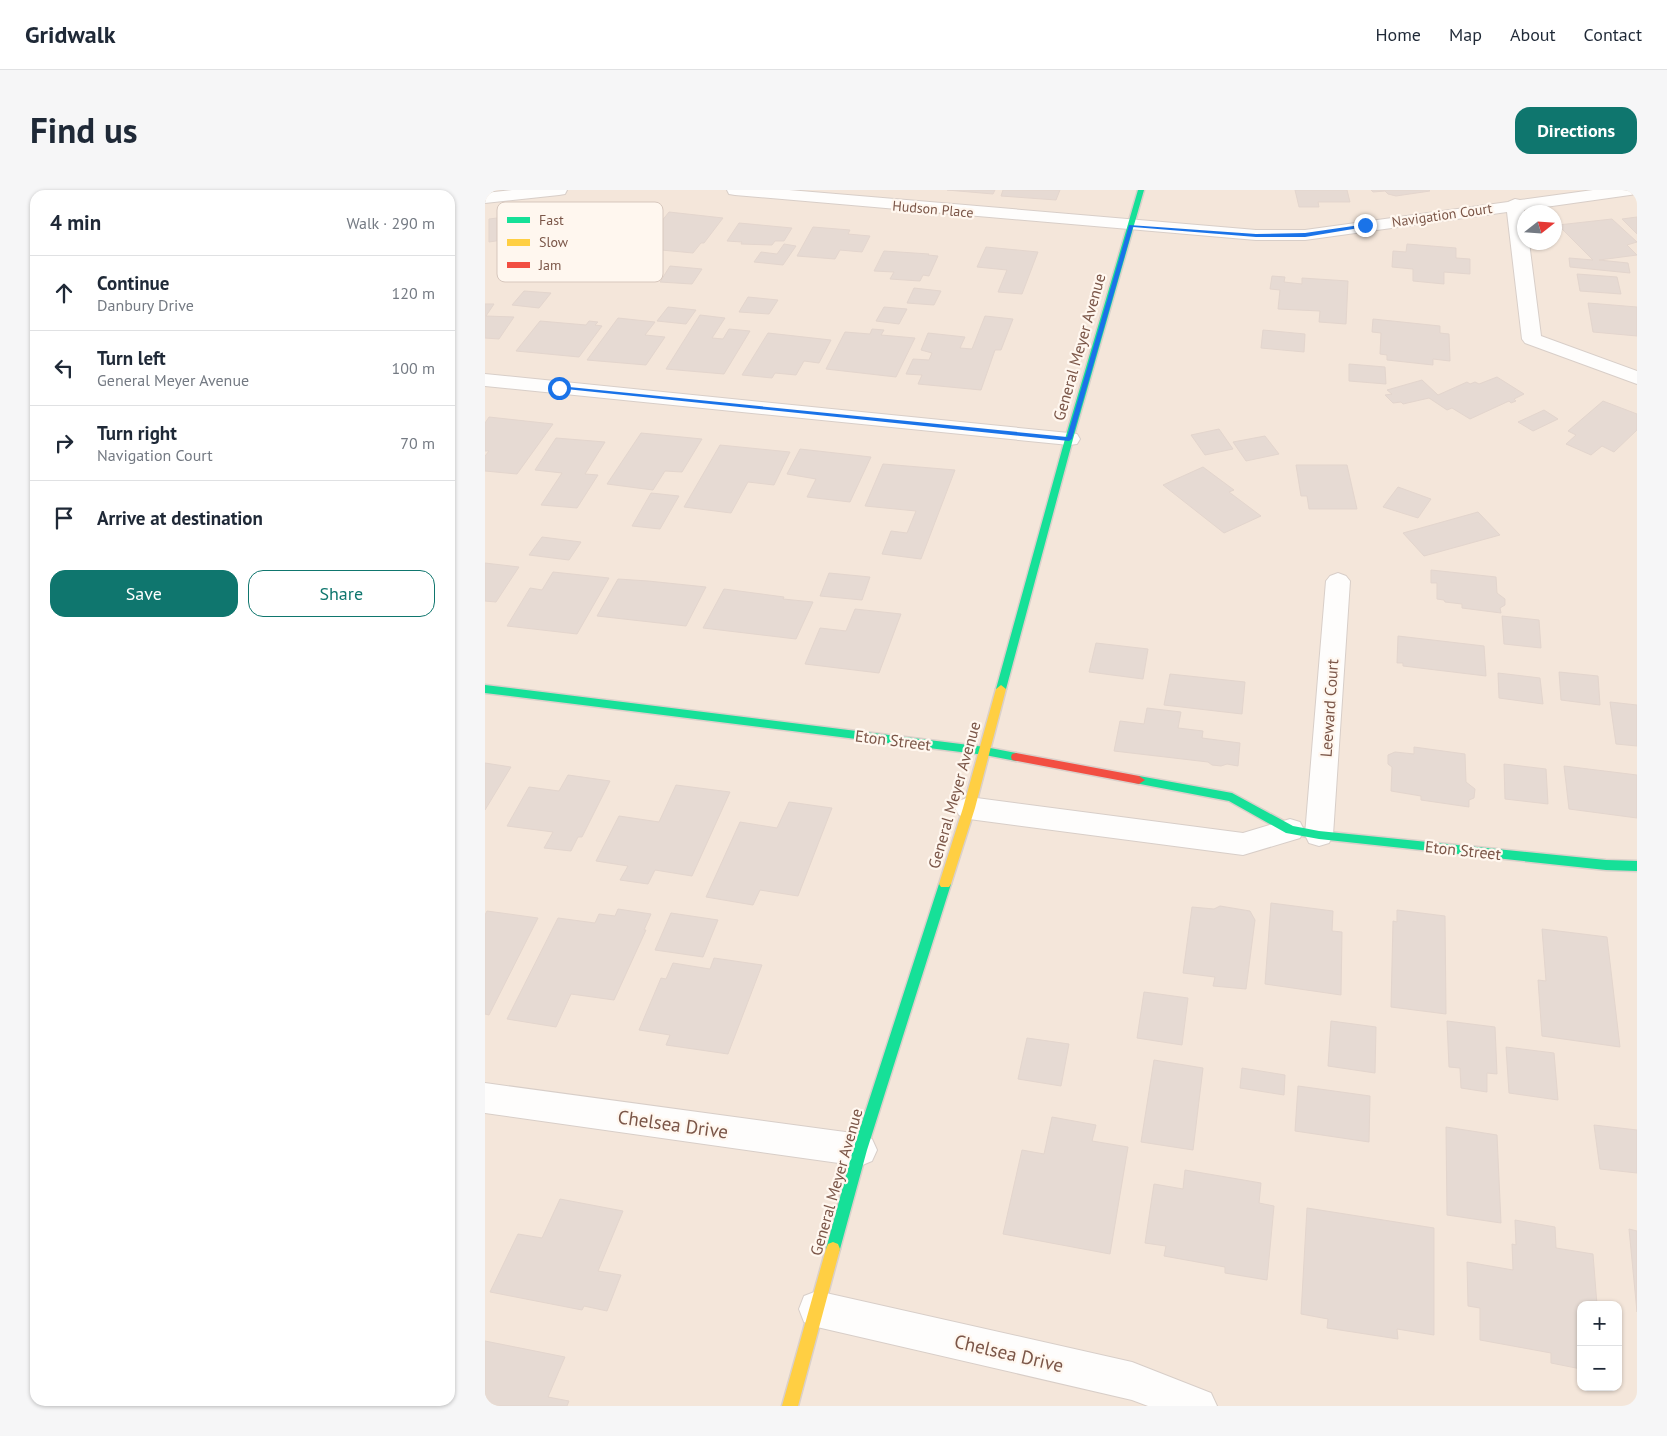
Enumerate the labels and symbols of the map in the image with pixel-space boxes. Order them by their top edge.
street label: Hudson Place [892,196,974,222]
street label: Navigation Court [1391,199,1494,231]
legend [497,202,663,282]
north arrow [1517,205,1562,250]
text: Fast [539,211,564,229]
route end [1354,214,1377,237]
text: Slow [539,233,569,251]
text: Jam [538,256,561,274]
street label: General Meyer Avenue [1048,271,1110,423]
route start [548,377,571,400]
street label: Leeward Court [1316,658,1342,758]
street label: General Meyer Avenue [923,719,985,871]
street label: Eton Street [854,725,933,755]
street label: Eton Street [1424,836,1503,864]
street label: Chelsea Drive [616,1104,730,1144]
street label: General Meyer Avenue [805,1106,867,1258]
street label: Chelsea Drive [952,1329,1066,1377]

